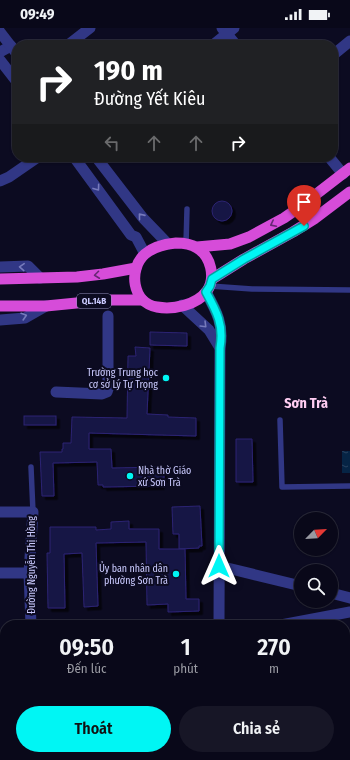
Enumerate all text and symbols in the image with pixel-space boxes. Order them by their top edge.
text: 09:49 [20,5,54,23]
text: 190 m [94,54,163,87]
icon: right [28,56,80,108]
text: Đường Yết Kiêu [94,88,205,110]
icon: left [101,132,123,154]
icon: ahead [143,132,165,154]
icon: ahead [185,132,207,154]
icon: right [227,132,249,154]
one-way arrow [92,184,99,191]
pin [287,185,321,226]
icon: arrive [293,191,315,213]
one-way arrow [139,213,146,220]
one-way arrow [270,219,278,227]
one-way arrow [19,263,25,271]
one-way arrow [94,270,100,279]
road number: QL.14B [77,294,111,308]
one-way arrow [20,312,27,321]
one-way arrow [199,320,207,328]
place label: Trường Trung học cơ sở Lý Tự Trọng [87,367,159,391]
marker: Trường Trung học cơ sở Lý Tự Trọng [161,373,171,383]
district label: Sơn Trà [284,395,328,412]
place label: Nhà thờ Giáo xứ Sơn Trà [138,465,191,489]
marker: Nhà thờ Giáo xứ Sơn Trà [125,471,135,481]
north arrow [294,512,338,556]
map controls [294,512,338,608]
street label: Đường Nguyễn Thị Hồng [25,516,38,614]
position arrow [198,545,240,587]
place label: Ủy ban nhân dân phường Sơn Trà [99,561,168,587]
button: search [294,564,338,608]
marker: Ủy ban nhân dân phường Sơn Trà [171,569,181,579]
text: 09:50 [59,633,114,661]
text: 1 [181,633,191,661]
text: 270 [257,633,291,661]
text: Đến lúc [67,661,107,676]
text: phút [173,661,198,676]
text: m [269,661,279,676]
button: Thoát [16,706,171,752]
button: Chia sẻ [179,706,334,752]

